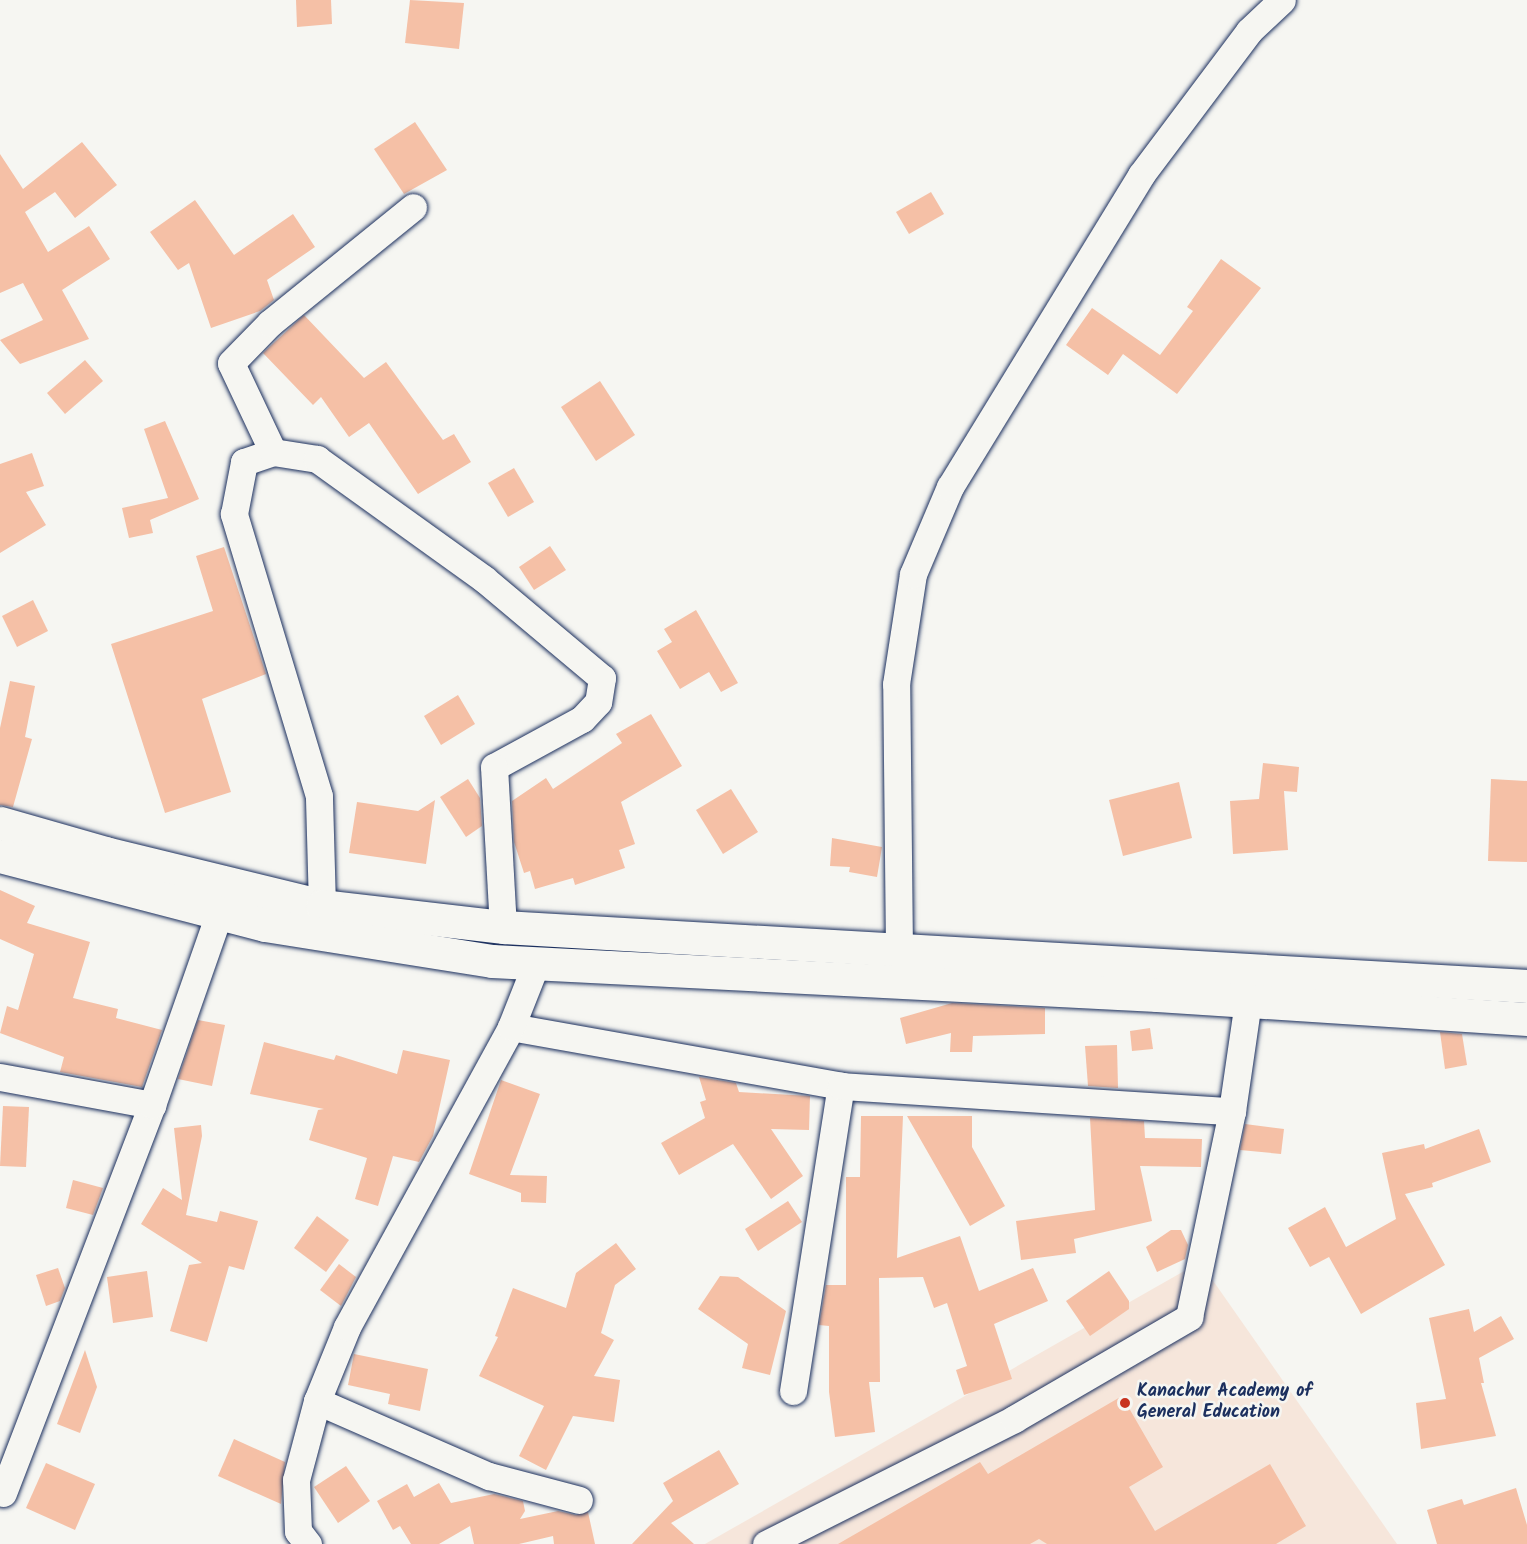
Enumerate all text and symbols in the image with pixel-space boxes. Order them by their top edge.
place label: Kanachur Academy of General Education [1137,1382,1312,1424]
marker: Kanachur Academy of General Education [1118,1396,1132,1410]

